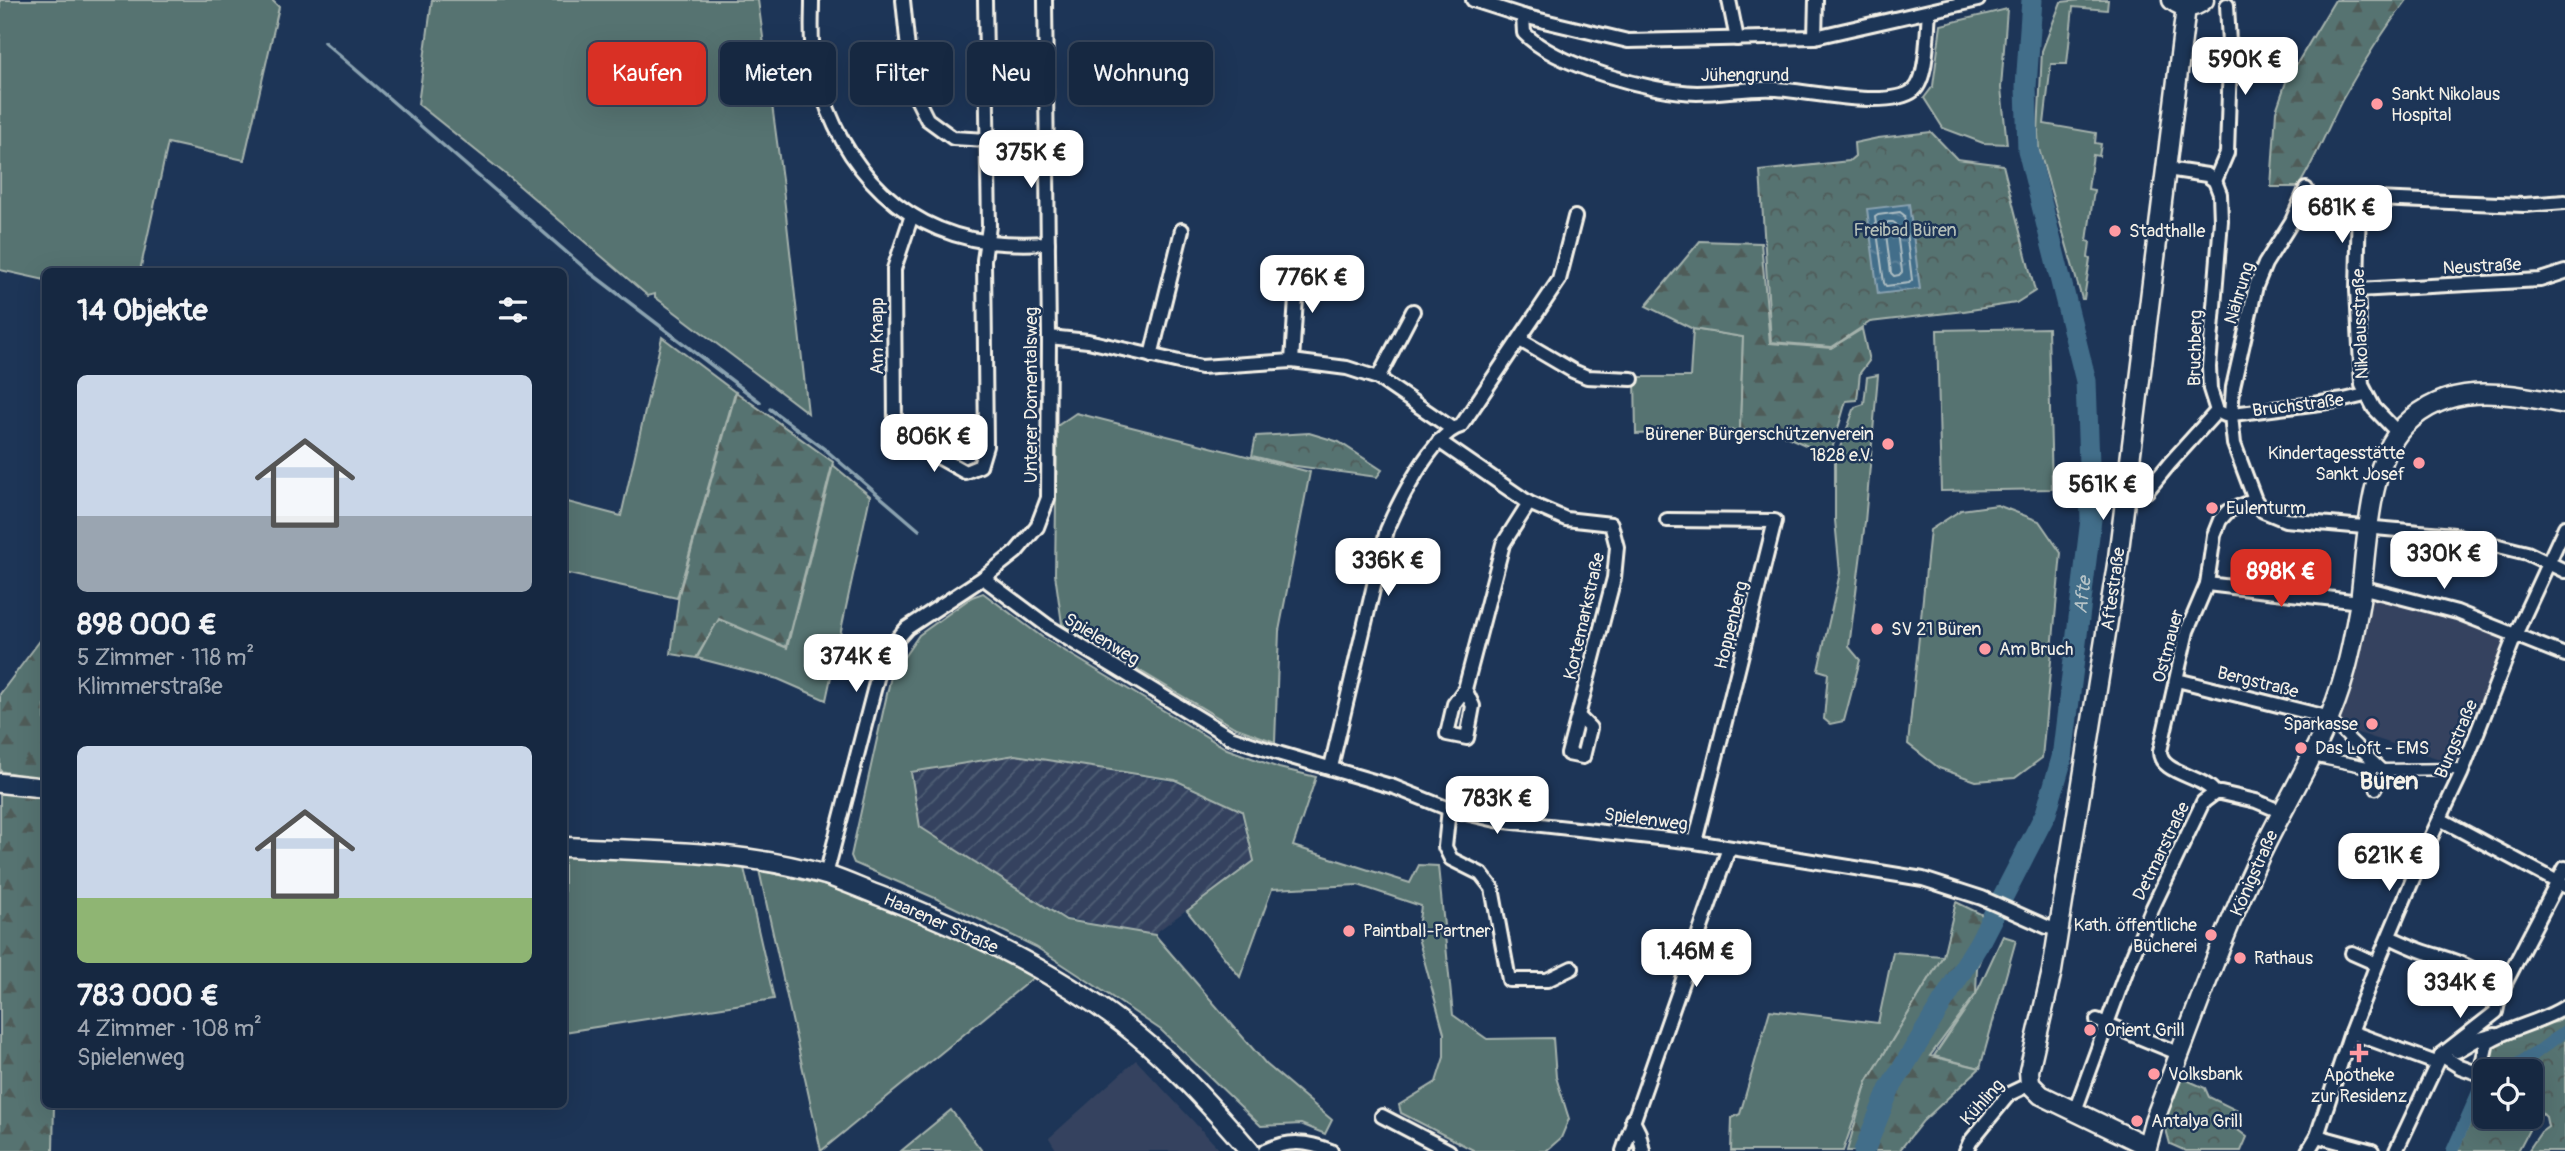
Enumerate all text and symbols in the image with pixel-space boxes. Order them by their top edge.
pin: 590K € [2188,38,2302,97]
chip: Kaufen [588,42,706,105]
chip: Mieten [720,42,836,105]
chip: Filter [850,42,953,105]
chip: Neu [967,42,1055,105]
chip: Wohnung [1069,42,1213,105]
text: 590K € [2208,45,2282,74]
street label: Jühengrund [1701,64,1789,87]
place label: Sankt Nikolaus Hospital [2391,83,2500,127]
marker: Sankt Nikolaus Hospital [2369,96,2385,112]
pin: 375K € [974,130,1088,190]
text: 375K € [995,138,1067,167]
pin: 681K € [2285,186,2399,245]
text: 681K € [2308,193,2376,222]
park label: Freibad Büren [1853,219,1957,242]
place label: Stadthalle [2129,220,2206,243]
marker: Stadthalle [2107,223,2123,239]
street label: Neustraße [2442,253,2522,280]
pin: 776K € [1255,256,1369,315]
street label: Nährung [2219,259,2260,327]
text: 776K € [1276,263,1348,292]
street label: Nikolausstraße [2347,268,2374,380]
icon: filters [494,291,532,329]
text: 14 Objekte [77,292,208,329]
street label: Am Knapp [866,297,889,375]
street label: Unterer Domentalsweg [1020,307,1043,483]
street label: Bruchberg [2183,310,2208,386]
street label: Bruchstraße [2251,388,2345,423]
pin: 806K € [877,414,991,474]
icon: home [242,420,368,546]
text: 806K € [897,422,971,451]
place label: Bürener Bürgerschützenverein 1828 e.V. [1645,423,1874,467]
marker: Bürener Bürgerschützenverein 1828 e.V. [1880,436,1896,452]
place label: Kindertagesstätte Sankt Josef [2268,442,2406,486]
marker: Kindertagesstätte Sankt Josef [2411,455,2427,471]
pin: 561K € [2046,462,2160,522]
text: 561K € [2069,470,2137,499]
place label: Eulenturm [2226,497,2306,520]
marker: Eulenturm [2204,500,2220,516]
pin: 330K € [2387,532,2501,591]
pin: 336K € [1331,538,1445,598]
text: 330K € [2406,539,2482,568]
text: 336K € [1351,546,1425,575]
street label: Aftestraße [2096,546,2131,632]
street label: Kortemarkstraße [1559,550,1610,682]
pin: 898K € [2224,550,2338,609]
text: 898K € [2246,557,2316,586]
water label: Afte [2069,574,2097,615]
street label: Hoppenberg [1709,579,1754,672]
text: 898 000 € [77,606,217,643]
street label: Ostmauer [2148,606,2189,685]
street label: Spielenweg [1060,608,1144,671]
place label: SV 21 Büren [1891,618,1981,641]
marker: SV 21 Büren [1869,621,1885,637]
pin: 374K € [799,634,913,694]
place label: Am Bruch [1999,638,2073,661]
marker: Am Bruch [1977,641,1993,657]
text: 374K € [820,642,892,671]
text: 5 Zimmer · 118 m² [77,643,254,672]
street label: Bergstraße [2215,661,2301,704]
text: Klimmerstraße [77,672,223,701]
street label: Burgstraße [2430,696,2483,782]
place label: Sparkasse [2283,713,2358,736]
marker: Sparkasse [2364,716,2380,732]
place label: Das Loft - EMS [2315,737,2429,760]
marker: Das Loft - EMS [2293,740,2309,756]
district label: Büren [2359,767,2419,796]
pin: 783K € [1440,776,1554,836]
text: 783K € [1462,784,1532,813]
icon: home [242,791,368,917]
street label: Detmarstraße [2128,798,2195,904]
street label: Spielenweg [1603,803,1689,836]
street label: Königstraße [2225,826,2284,920]
pin: 621K € [2332,834,2446,893]
text: 621K € [2354,841,2424,870]
street label: Haarener Straße [880,888,1002,959]
place label: Kath. öffentliche Bücherei [2073,914,2197,958]
place label: Paintball-Partner [1363,920,1491,943]
marker: Paintball-Partner [1341,923,1357,939]
marker: Kath. öffentliche Bücherei [2203,927,2219,943]
pin: 1.46M € [1631,930,1761,989]
text: 1.46M € [1657,937,1735,966]
place label: Rathaus [2254,947,2313,970]
marker: Rathaus [2232,950,2248,966]
pin: 334K € [2403,960,2517,1020]
text: 334K € [2423,968,2497,997]
text: 783 000 € [77,977,219,1014]
text: 4 Zimmer · 108 m² [77,1014,262,1043]
place label: Orient Grill [2104,1019,2185,1042]
marker: Orient Grill [2082,1022,2098,1038]
text: Spielenweg [77,1043,185,1072]
marker: Apotheke zur Residenz [2351,1045,2367,1061]
map controls [2473,1059,2543,1129]
button: locate [2473,1059,2543,1129]
place label: Volksbank [2168,1063,2243,1086]
place label: Apotheke zur Residenz [2311,1064,2407,1108]
marker: Volksbank [2146,1066,2162,1082]
street label: Kühling [1955,1074,2009,1131]
place label: Antalya Grill [2151,1110,2243,1133]
marker: Antalya Grill [2129,1113,2145,1129]

